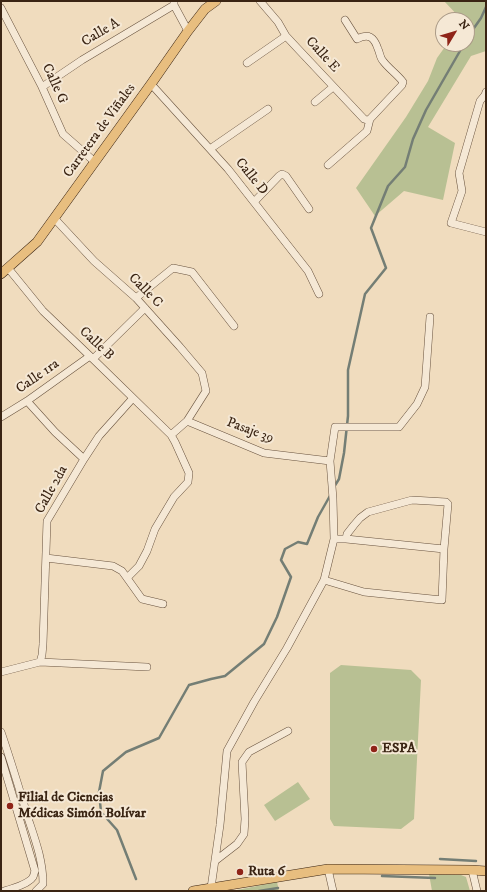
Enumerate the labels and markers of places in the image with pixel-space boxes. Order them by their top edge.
place label: ESPA [382,741,416,757]
marker: ESPA [369,744,379,754]
place label: Filial de Ciencias Médicas Simón Bolívar [18,790,146,822]
marker: Filial de Ciencias Médicas Simón Bolívar [5,801,15,811]
place label: Ruta 6 [248,864,285,880]
marker: Ruta 6 [235,867,245,877]

